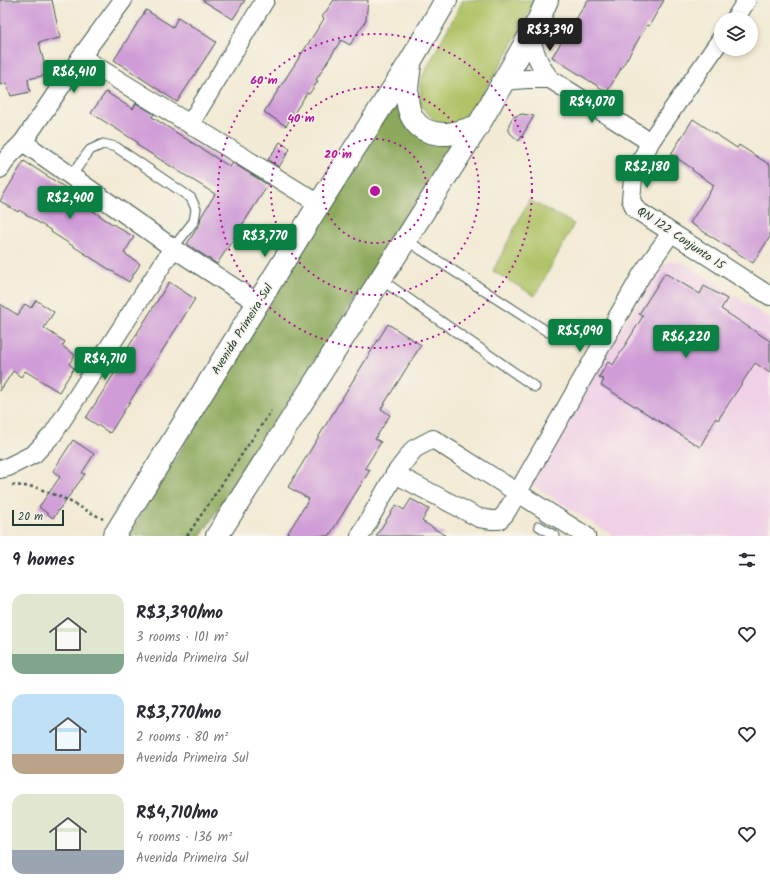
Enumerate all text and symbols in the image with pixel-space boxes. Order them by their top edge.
map controls [714,12,758,56]
button: layers [714,12,758,56]
pin: R$3,390 [513,18,587,52]
text: R$3,390 [527,20,573,41]
pin: R$6,410 [37,60,111,94]
text: R$6,410 [52,62,96,83]
text: 60 m [250,71,278,90]
pin: R$4,070 [555,90,629,124]
text: R$4,070 [569,92,615,113]
text: 40 m [287,109,315,128]
text: 20 m [324,145,352,164]
pin: R$2,180 [610,155,684,189]
text: R$2,180 [625,157,669,178]
centre of rings [368,184,382,198]
pin: R$2,400 [33,186,107,220]
text: R$2,400 [47,188,93,209]
street label: QN 122 Conjunto 15 [633,202,730,276]
pin: R$3,770 [228,224,302,258]
text: R$3,770 [243,226,287,247]
street label: Avenida Primeira Sul [207,280,278,378]
pin: R$5,090 [543,319,617,353]
text: R$5,090 [557,321,603,342]
pin: R$6,220 [649,325,723,359]
text: R$6,220 [662,327,710,348]
pin: R$4,710 [68,347,142,381]
text: R$4,710 [84,349,126,370]
scale bar [12,508,64,527]
text: 20 m [18,508,43,526]
text: 9 homes [12,547,75,574]
icon: filters [736,549,758,571]
text: R$3,390/mo [136,600,223,627]
icon: home [44,610,92,658]
icon: heart [736,623,758,645]
text: 3 rooms · 101 m² [136,627,228,648]
text: Avenida Primeira Sul [136,648,249,669]
text: R$3,770/mo [136,700,221,727]
icon: home [44,710,92,758]
icon: heart [736,723,758,745]
text: 2 rooms · 80 m² [136,727,228,748]
text: Avenida Primeira Sul [136,748,249,769]
text: R$4,710/mo [136,800,218,827]
icon: home [44,810,92,858]
icon: heart [736,823,758,845]
text: 4 rooms · 136 m² [136,827,232,848]
text: Avenida Primeira Sul [136,848,249,869]

